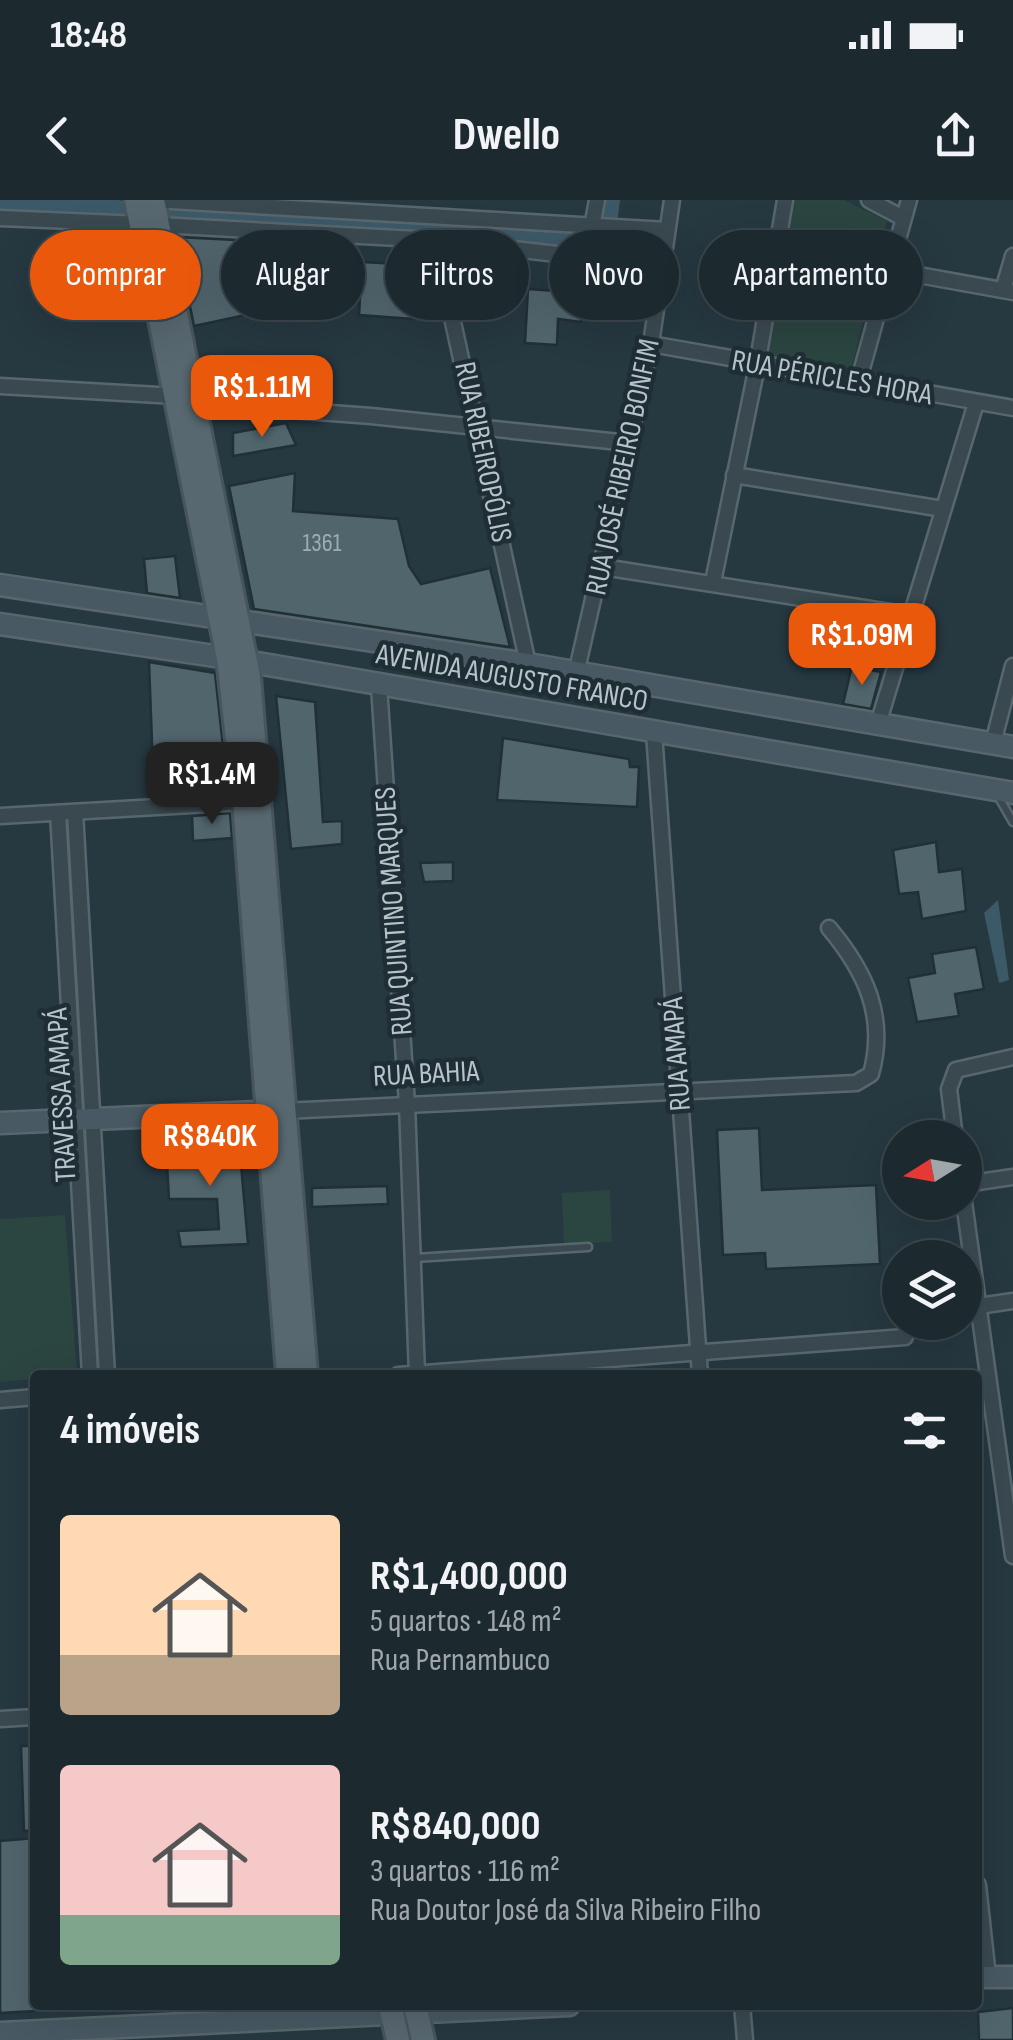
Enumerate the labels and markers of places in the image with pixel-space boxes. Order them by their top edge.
pin: R$1.11M [170,355,354,440]
pin: R$1.09M [770,603,954,688]
pin: R$1.4M [131,742,293,827]
pin: R$840K [129,1104,291,1189]

